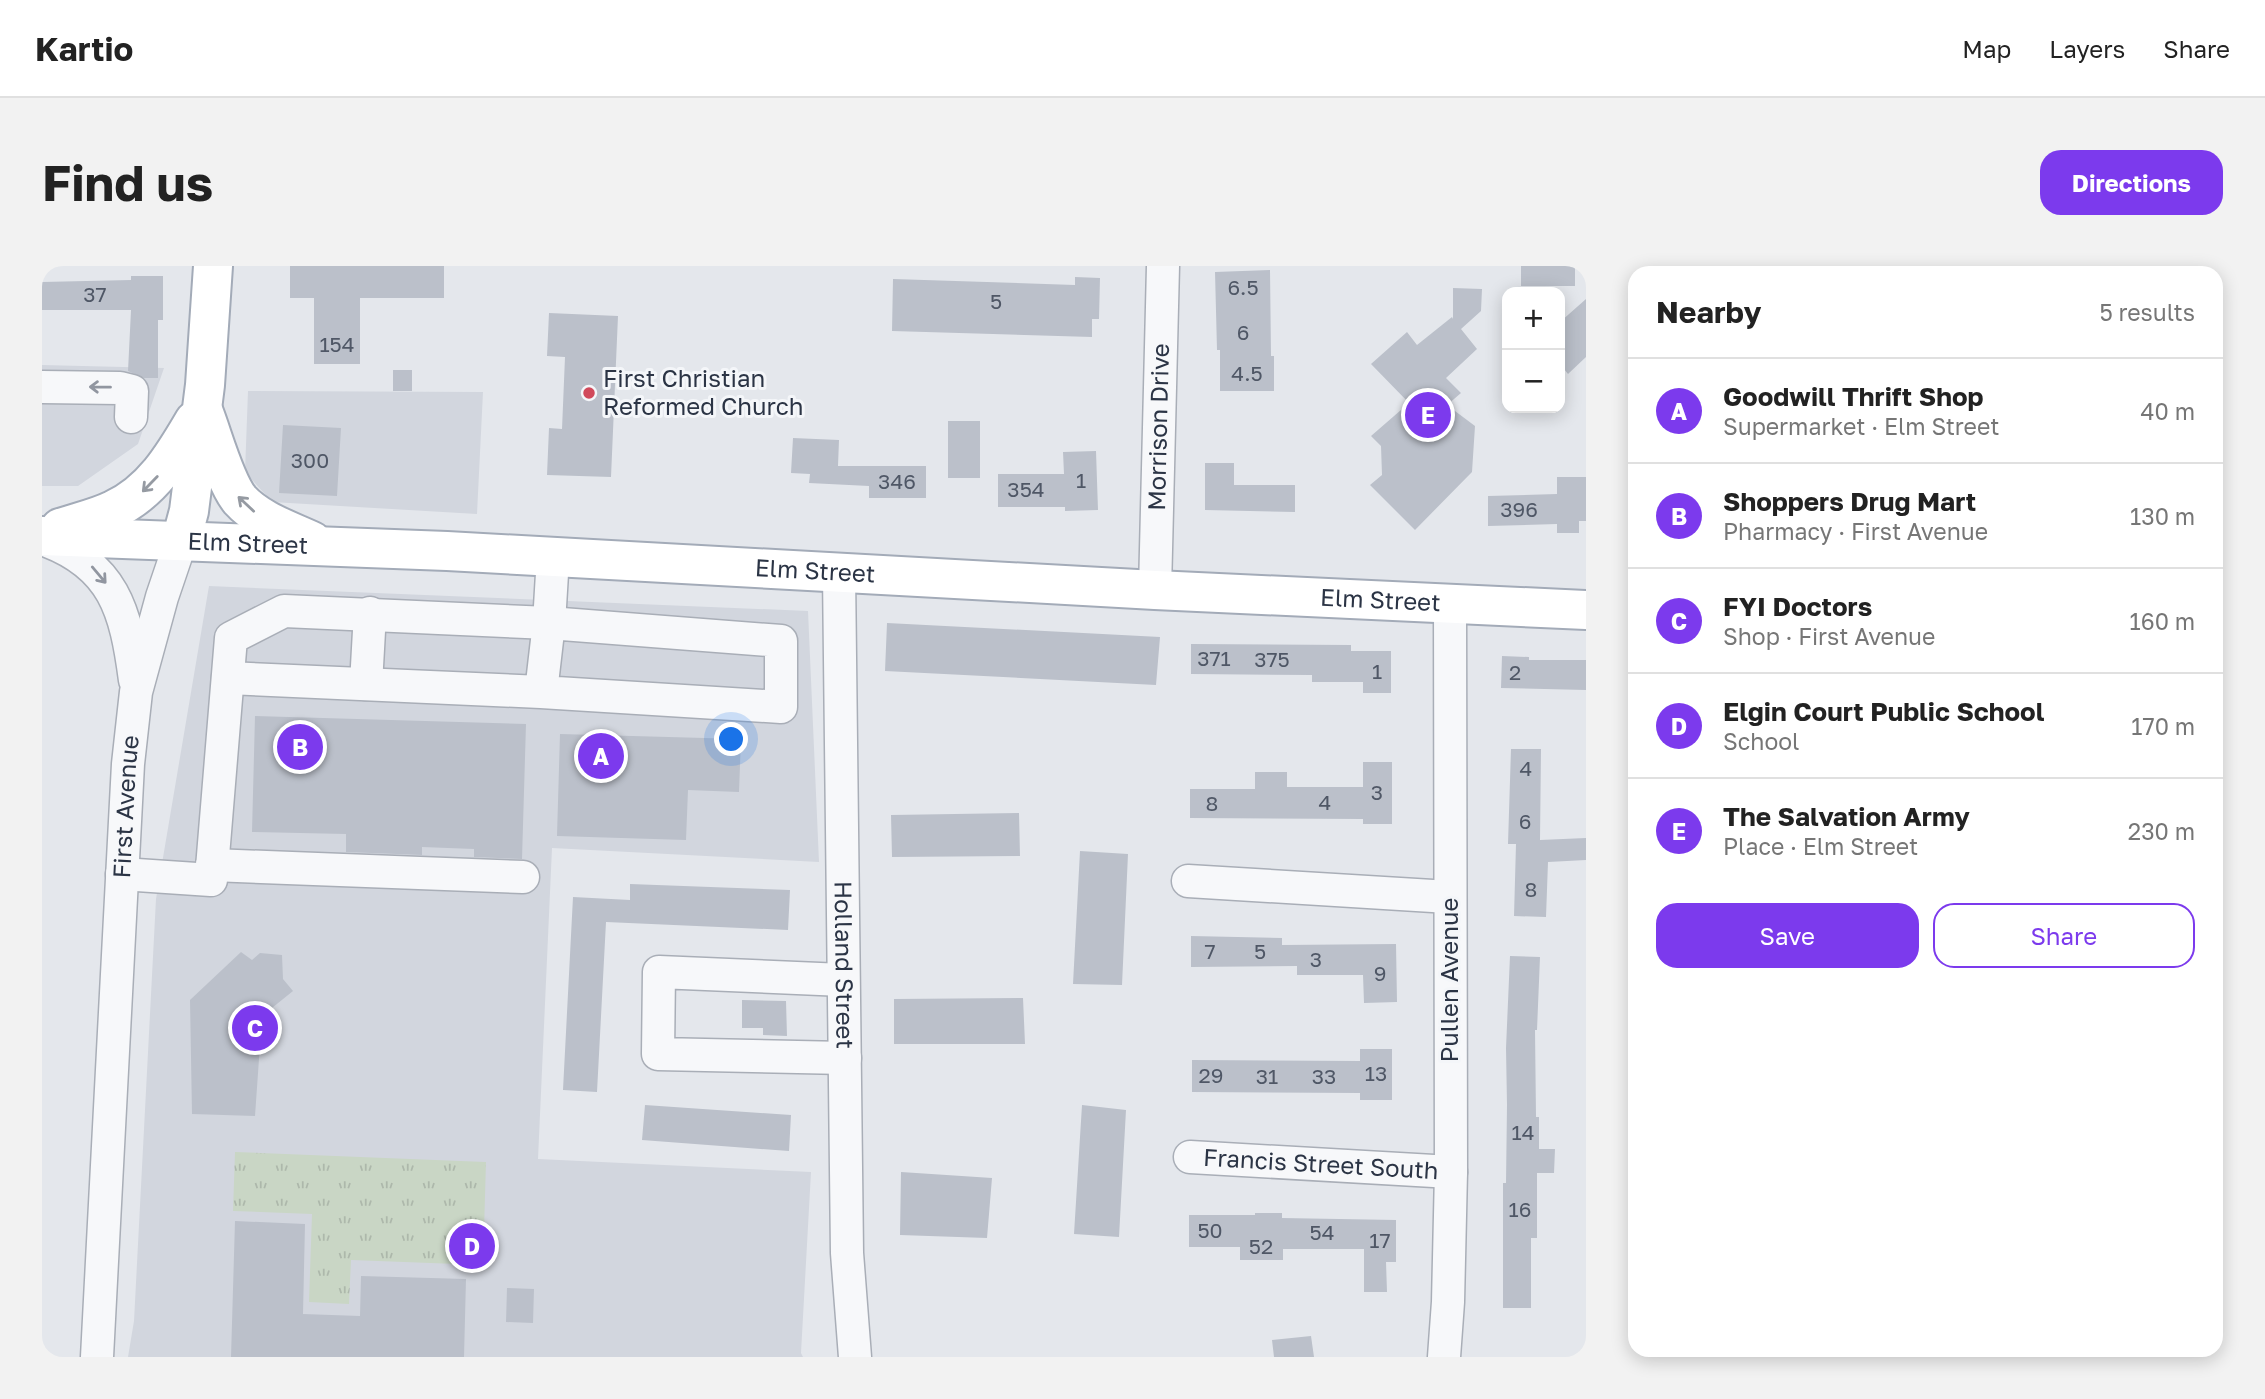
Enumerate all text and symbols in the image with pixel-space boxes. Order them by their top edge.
text: Kartio [35,29,133,68]
text: Map [1962,34,2011,63]
text: Layers [2049,34,2125,63]
text: Share [2163,34,2230,63]
button: Directions [2040,150,2223,215]
text: Find us [42,153,213,212]
house number: 6.5 [1227,274,1259,300]
house number: 37 [83,281,107,307]
map controls [1502,287,1565,413]
button: + [1502,287,1565,350]
house number: 5 [990,288,1002,314]
text: Nearby [1656,294,1761,330]
text: 5 results [2099,298,2195,326]
house number: 6 [1237,319,1249,345]
house number: 154 [319,331,355,357]
street label: Morrison Drive [1141,343,1174,511]
button: − [1502,350,1565,413]
house number: 4.5 [1231,360,1263,386]
place label: First Christian Reformed Church [603,363,804,420]
one-way arrow [89,380,112,394]
text: Goodwill Thrift Shop [1723,381,1983,412]
marker: First Christian Reformed Church [581,385,597,401]
pin: E [1405,389,1451,441]
text: A [1671,397,1687,425]
text: 40 m [2141,397,2195,425]
text: Supermarket · Elm Street [1723,412,1999,440]
house number: 300 [291,447,329,473]
house number: 1 [1076,467,1086,493]
house number: 346 [878,468,916,494]
one-way arrow [141,475,158,492]
house number: 354 [1007,476,1045,502]
text: Shoppers Drug Mart [1723,486,1976,517]
one-way arrow [238,495,255,512]
house number: 396 [1500,496,1538,522]
text: B [1671,502,1687,530]
text: 130 m [2130,502,2195,530]
text: Pharmacy · First Avenue [1723,517,1988,545]
street label: Elm Street [187,525,309,559]
street label: Elm Street [754,552,876,588]
one-way arrow [91,566,107,584]
street label: Elm Street [1320,582,1441,616]
text: FYI Doctors [1723,591,1872,622]
text: C [1671,607,1687,635]
text: 160 m [2130,607,2195,635]
text: Shop · First Avenue [1723,622,1935,650]
house number: 371 [1197,645,1231,671]
house number: 375 [1254,646,1290,672]
house number: 1 [1372,658,1382,684]
house number: 2 [1509,659,1521,685]
text: Elgin Court Public School [1723,696,2044,727]
text: D [1671,712,1687,740]
text: 170 m [2131,712,2195,740]
pin: B [277,721,323,773]
your location [714,722,748,756]
text: School [1723,727,1799,755]
pin: A [578,730,624,782]
street label: First Avenue [106,734,144,879]
house number: 4 [1520,755,1532,781]
house number: 3 [1371,779,1383,805]
house number: 4 [1319,789,1331,815]
house number: 8 [1206,790,1218,816]
text: The Salvation Army [1723,801,1970,832]
house number: 6 [1519,808,1531,834]
text: E [1672,817,1686,845]
text: 230 m [2128,817,2195,845]
text: Place · Elm Street [1723,832,1918,860]
house number: 8 [1525,876,1537,902]
street label: Holland Street [830,881,861,1049]
street label: Pullen Avenue [1434,898,1463,1062]
button: Save [1656,903,1919,968]
button: Share [1933,903,2195,968]
house number: 7 [1204,938,1216,964]
house number: 5 [1254,938,1266,964]
house number: 3 [1310,946,1322,972]
house number: 9 [1374,960,1386,986]
pin: C [232,1002,278,1054]
house number: 13 [1365,1060,1387,1086]
house number: 29 [1199,1062,1223,1088]
house number: 31 [1256,1063,1278,1089]
house number: 33 [1312,1063,1336,1089]
house number: 14 [1512,1119,1535,1145]
street label: Francis Street South [1202,1142,1439,1184]
house number: 16 [1509,1196,1531,1222]
house number: 50 [1197,1217,1223,1243]
house number: 54 [1310,1219,1335,1245]
pin: D [449,1220,495,1272]
house number: 17 [1369,1227,1391,1253]
house number: 52 [1249,1233,1273,1259]

